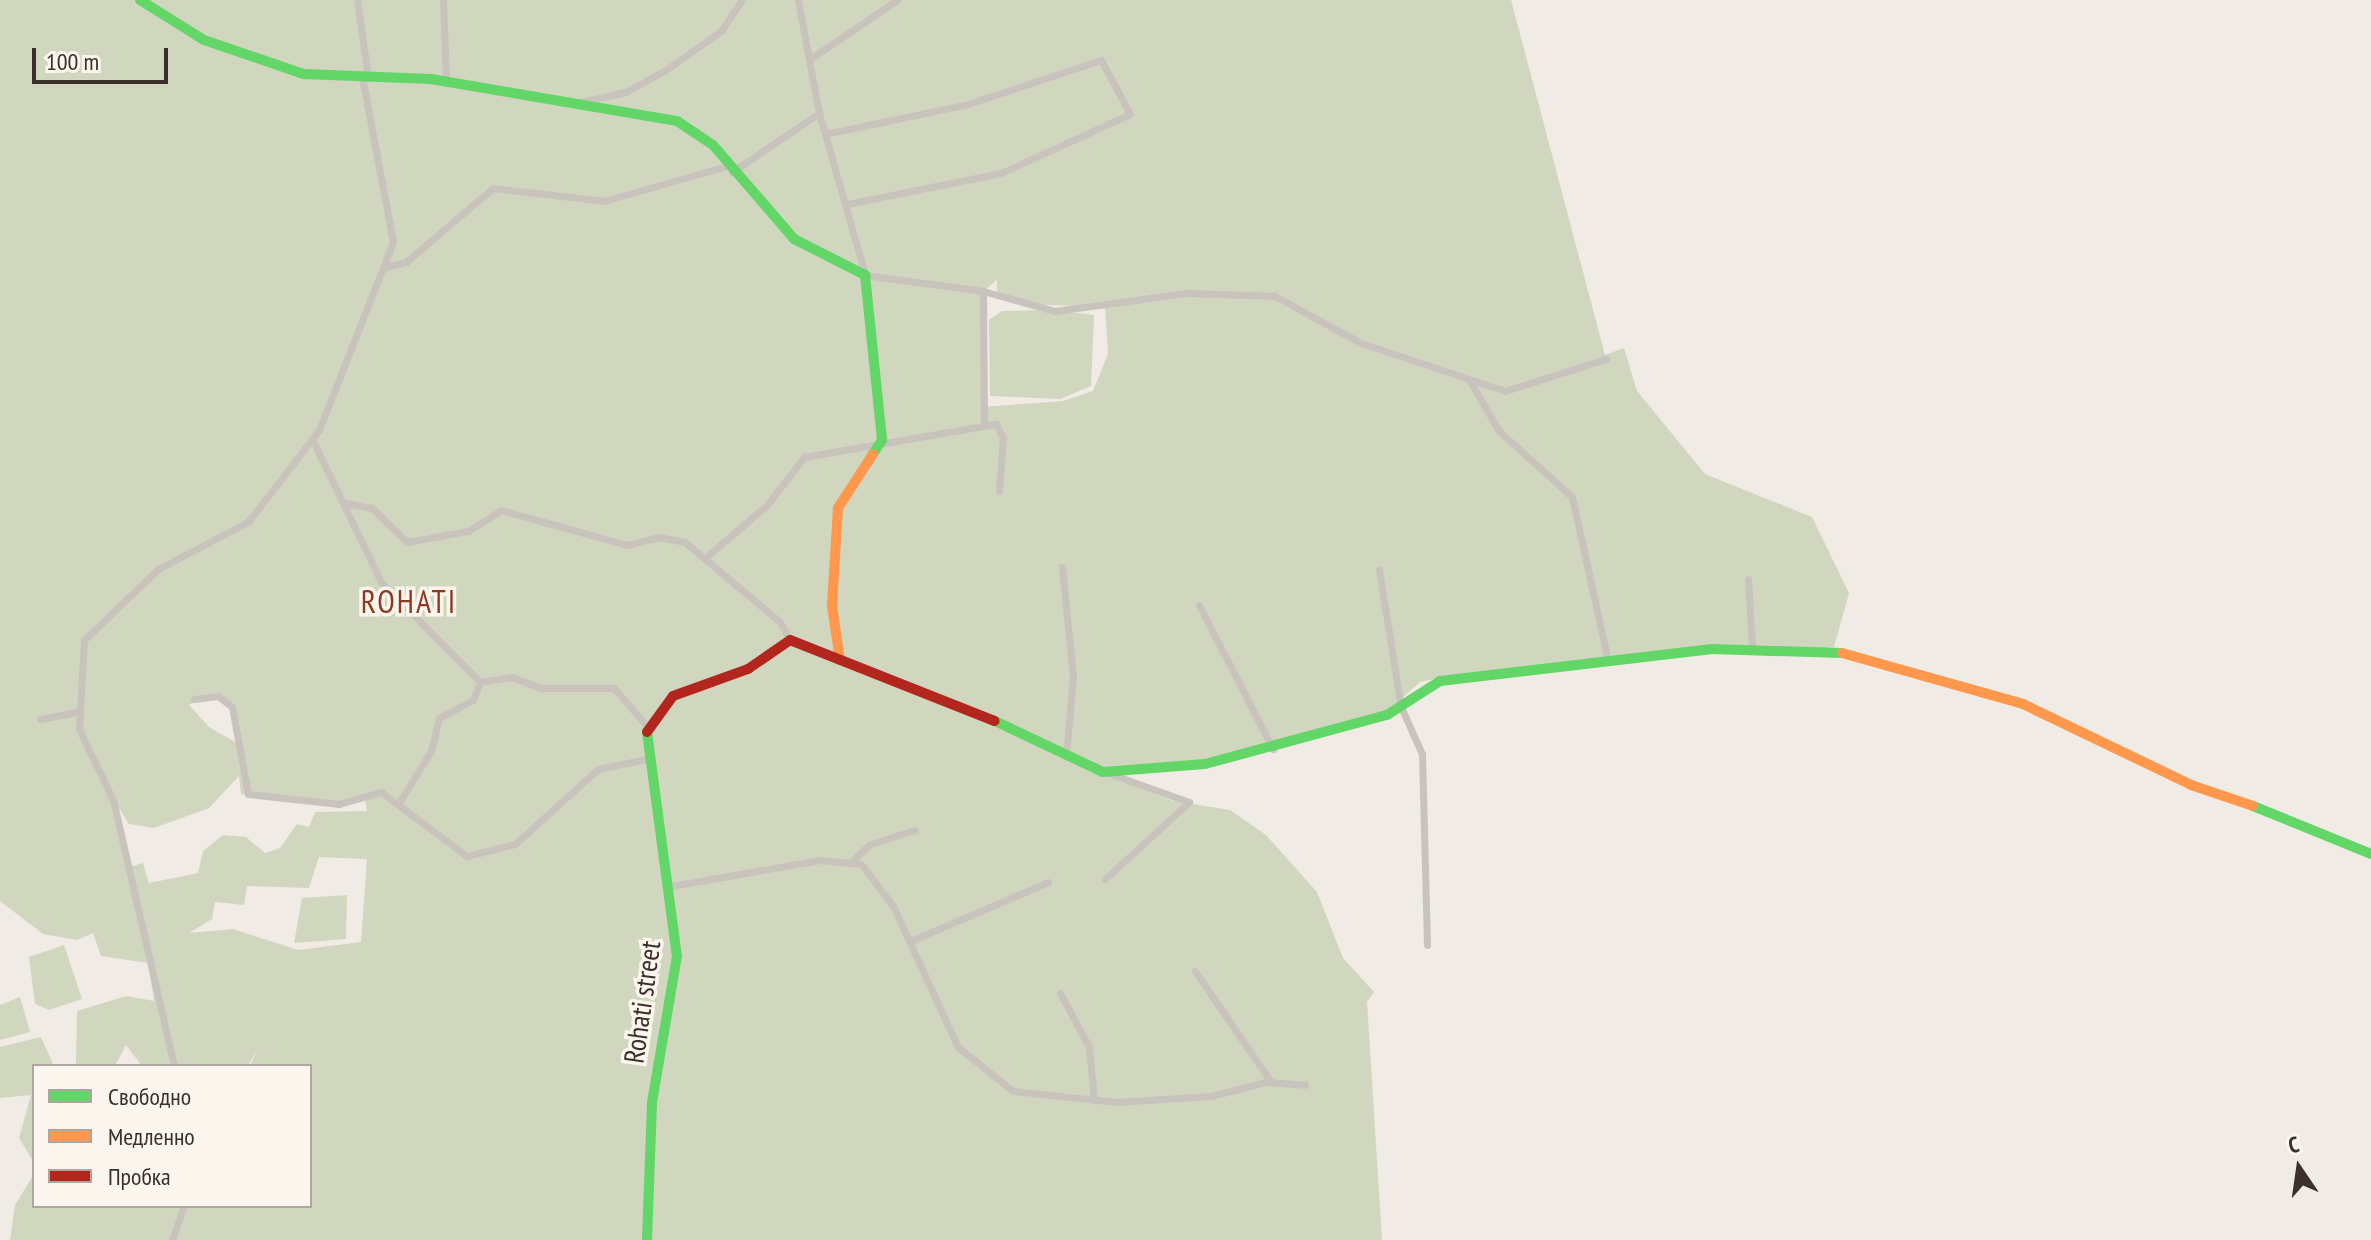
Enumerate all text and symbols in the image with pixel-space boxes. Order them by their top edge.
scale bar [36,32,172,82]
text: 100 m [46,46,99,77]
district label: ROHATI [361,582,457,620]
street label: Rohati street [617,939,667,1065]
legend [32,1064,312,1208]
text: Свободно [108,1081,191,1112]
text: Медленно [108,1121,195,1152]
north arrow [2259,1128,2339,1208]
text: С [2286,1130,2302,1159]
text: Пробка [108,1161,171,1192]

